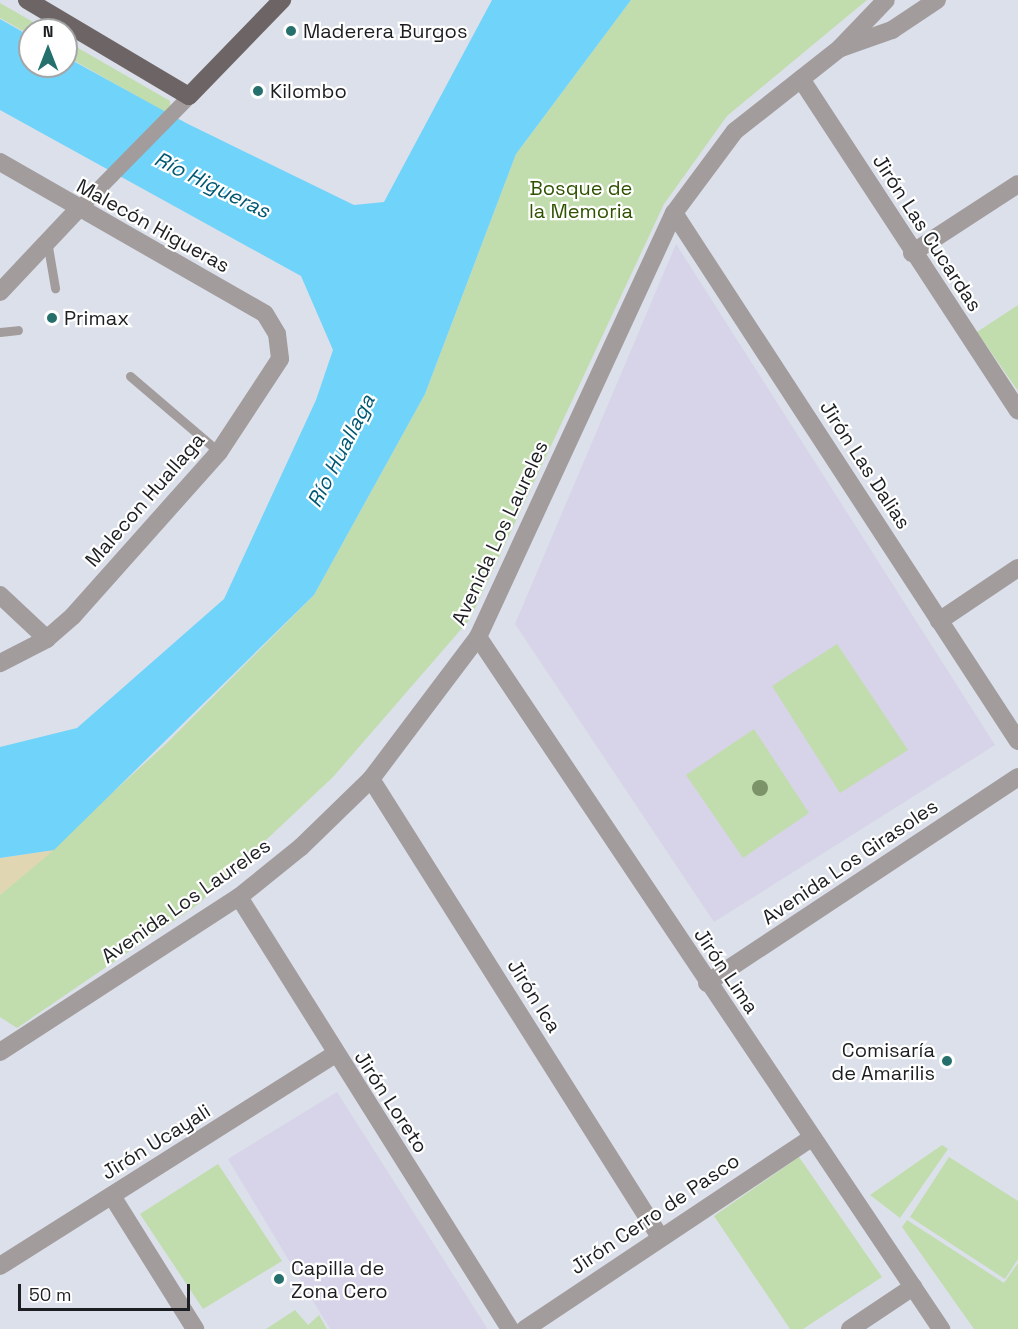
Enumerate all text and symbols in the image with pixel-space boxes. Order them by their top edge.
north arrow [18,18,78,78]
place label: Maderera Burgos [303,19,467,43]
text: N [43,21,53,42]
marker: Maderera Burgos [284,24,298,38]
place label: Kilombo [270,79,347,103]
marker: Kilombo [251,84,265,98]
water label: Río Higueras [150,146,274,224]
street label: Jirón Las Cucardas [867,150,987,316]
street label: Malecón Higueras [72,174,234,278]
park label: Bosque de la Memoria [529,176,633,223]
place label: Primax [64,306,129,330]
marker: Primax [45,311,59,325]
water label: Río Huallaga [302,390,380,512]
street label: Jirón Las Dalias [815,396,915,534]
street label: Malecon Huallaga [80,428,210,572]
street label: Avenida Los Laureles [447,437,553,629]
street label: Avenida Los Girasoles [758,794,942,930]
street label: Avenida Los Laureles [97,834,275,968]
street label: Jirón Lima [689,924,763,1018]
street label: Jirón Ica [502,955,566,1037]
place label: Comisaría de Amarilis [831,1038,935,1085]
street label: Jirón Loreto [349,1047,433,1157]
marker: Comisaría de Amarilis [940,1054,954,1068]
street label: Jirón Ucayali [97,1099,215,1185]
street label: Jirón Cerro de Pasco [566,1149,744,1279]
place label: Capilla de Zona Cero [291,1256,388,1303]
scale bar [21,1272,194,1310]
marker: Capilla de Zona Cero [272,1272,286,1286]
text: 50 m [29,1283,71,1306]

